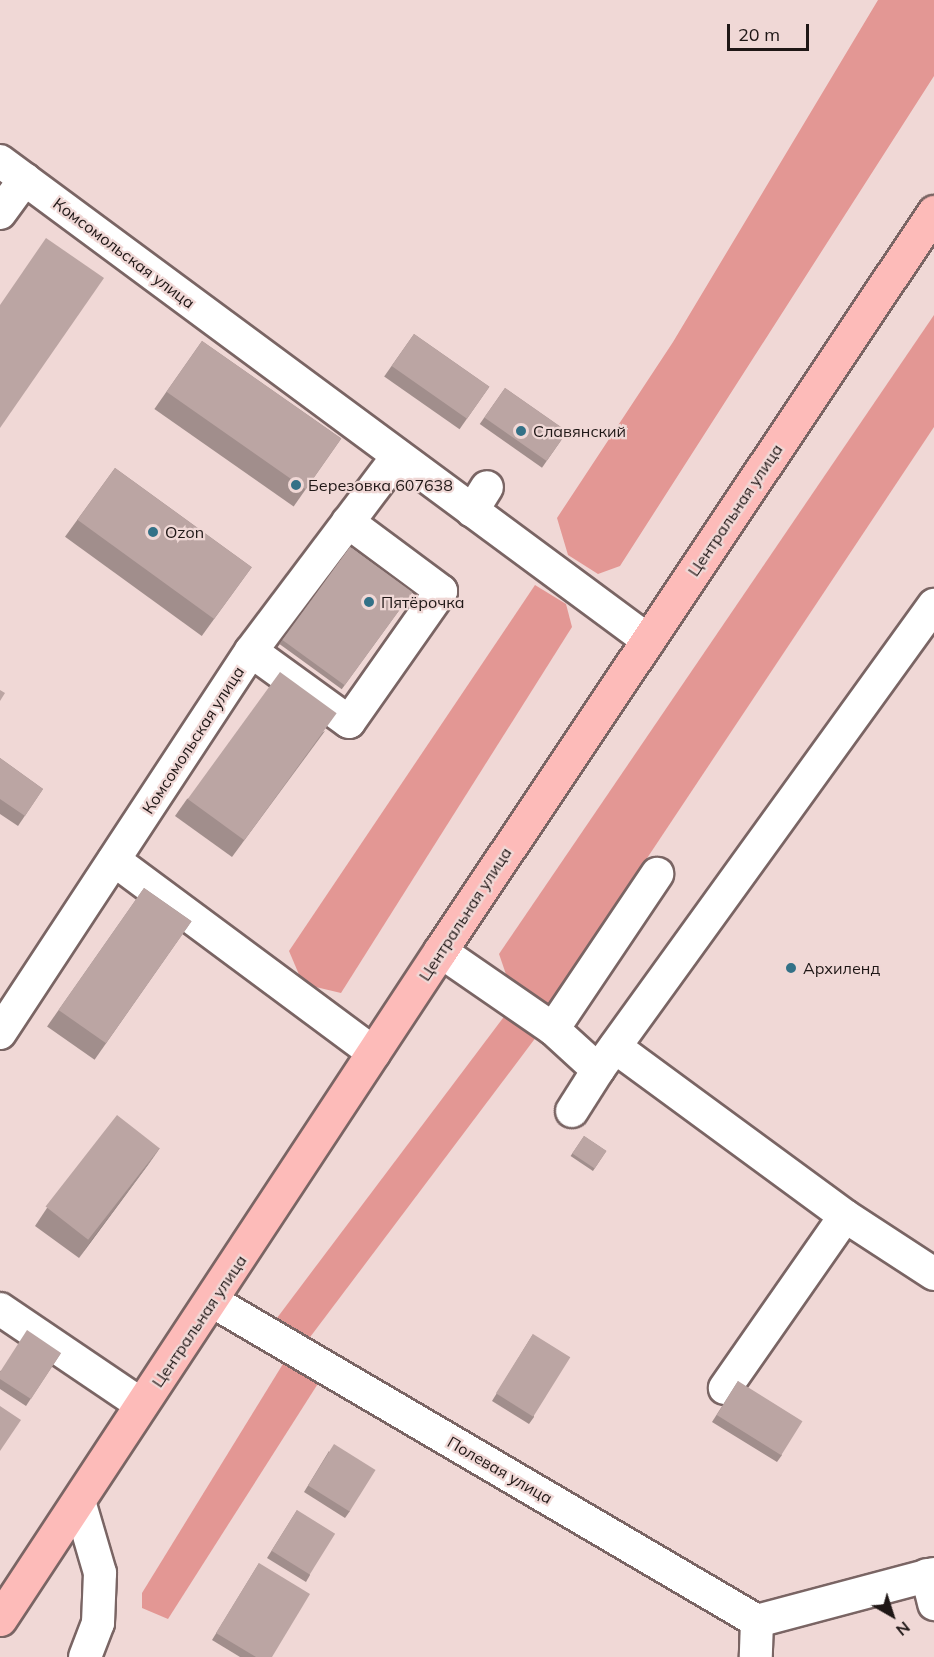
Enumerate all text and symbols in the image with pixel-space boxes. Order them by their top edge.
scale bar [730,12,812,50]
text: 20 m [738,23,780,46]
street label: Комсомольская улица [50,194,198,312]
place label: Славянский [533,421,626,441]
marker: Славянский [514,424,528,438]
street label: Центральная улица [684,440,786,580]
place label: Березовка 607638 [308,475,453,495]
marker: Березовка 607638 [289,478,303,492]
place label: Ozon [165,522,204,542]
marker: Ozon [146,525,160,539]
place label: Пятёрочка [381,592,465,612]
marker: Пятёрочка [362,595,376,609]
street label: Комсомольская улица [138,663,248,817]
street label: Центральная улица [415,844,515,984]
place label: Архиленд [803,958,880,978]
marker: Архиленд [784,961,798,975]
street label: Центральная улица [148,1251,250,1391]
street label: Полевая улица [444,1432,556,1508]
north arrow [862,1585,922,1645]
text: N [892,1617,914,1641]

